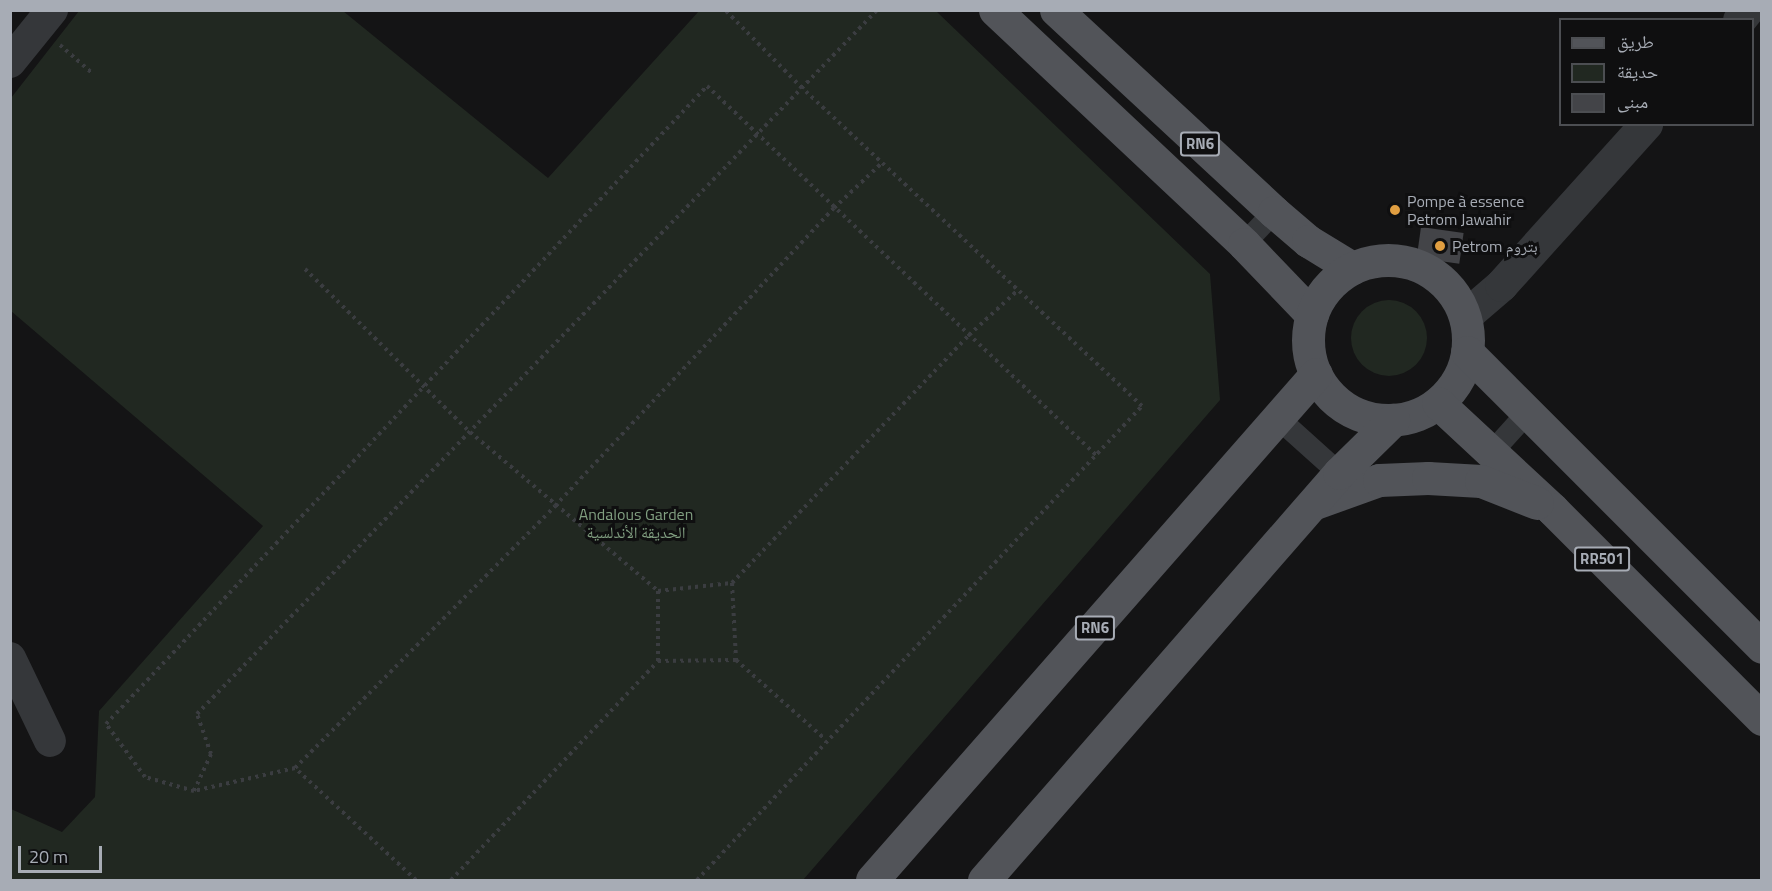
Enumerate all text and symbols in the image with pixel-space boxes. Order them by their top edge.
legend [1559,18,1754,126]
text: طريق [1617,28,1654,55]
text: حديقة [1617,58,1658,85]
text: مبنى [1617,88,1648,115]
road number: RN6 [1179,132,1221,156]
place label: Pompe à essence Petrom Jawahir [1407,191,1524,229]
marker: Pompe à essence Petrom Jawahir [1388,203,1402,217]
place label: Petrom بتروم [1452,236,1538,256]
marker: Petrom بتروم [1433,239,1447,253]
park label: Andalous Garden الحديقة الأندلسية [579,504,693,542]
road number: RR501 [1574,547,1630,571]
road number: RN6 [1074,616,1116,640]
scale bar [21,834,105,872]
text: 20 m [29,843,68,870]

